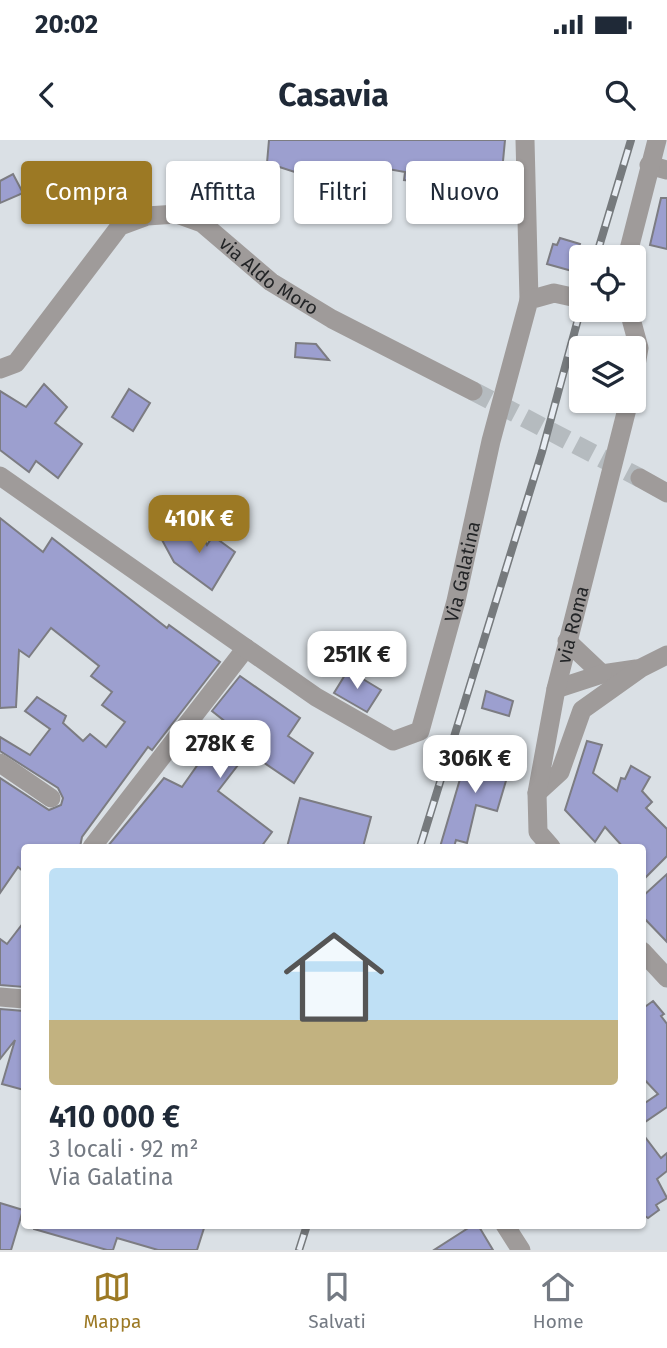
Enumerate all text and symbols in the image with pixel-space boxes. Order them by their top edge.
text: 20:02 [35,9,98,40]
icon: back [28,76,66,114]
text: Casavia [278,76,389,114]
icon: search [601,76,639,114]
chip: Compra [21,161,152,224]
chip: Affitta [166,161,280,224]
chip: Filtri [294,161,392,224]
chip: Nuovo [406,161,524,224]
street label: via Aldo Moro [214,232,323,320]
map controls [569,245,646,413]
button: locate [569,245,646,322]
button: layers [569,336,646,413]
pin: 410K € [142,496,256,555]
text: 410K € [164,504,234,532]
street label: Via Galatina [440,519,485,625]
street label: via Roma [552,584,594,666]
pin: 251K € [300,631,414,691]
text: 251K € [323,640,391,668]
pin: 278K € [163,720,277,780]
text: 278K € [185,729,255,757]
pin: 306K € [418,736,532,795]
text: 306K € [439,744,511,772]
icon: home [271,914,397,1040]
text: 410 000 € [49,1099,180,1135]
text: 3 locali · 92 m² [49,1135,198,1163]
text: Via Galatina [49,1163,174,1191]
tab: Mappa [84,1268,141,1333]
tab: Salvati [308,1268,366,1333]
tab: Home [533,1268,583,1333]

